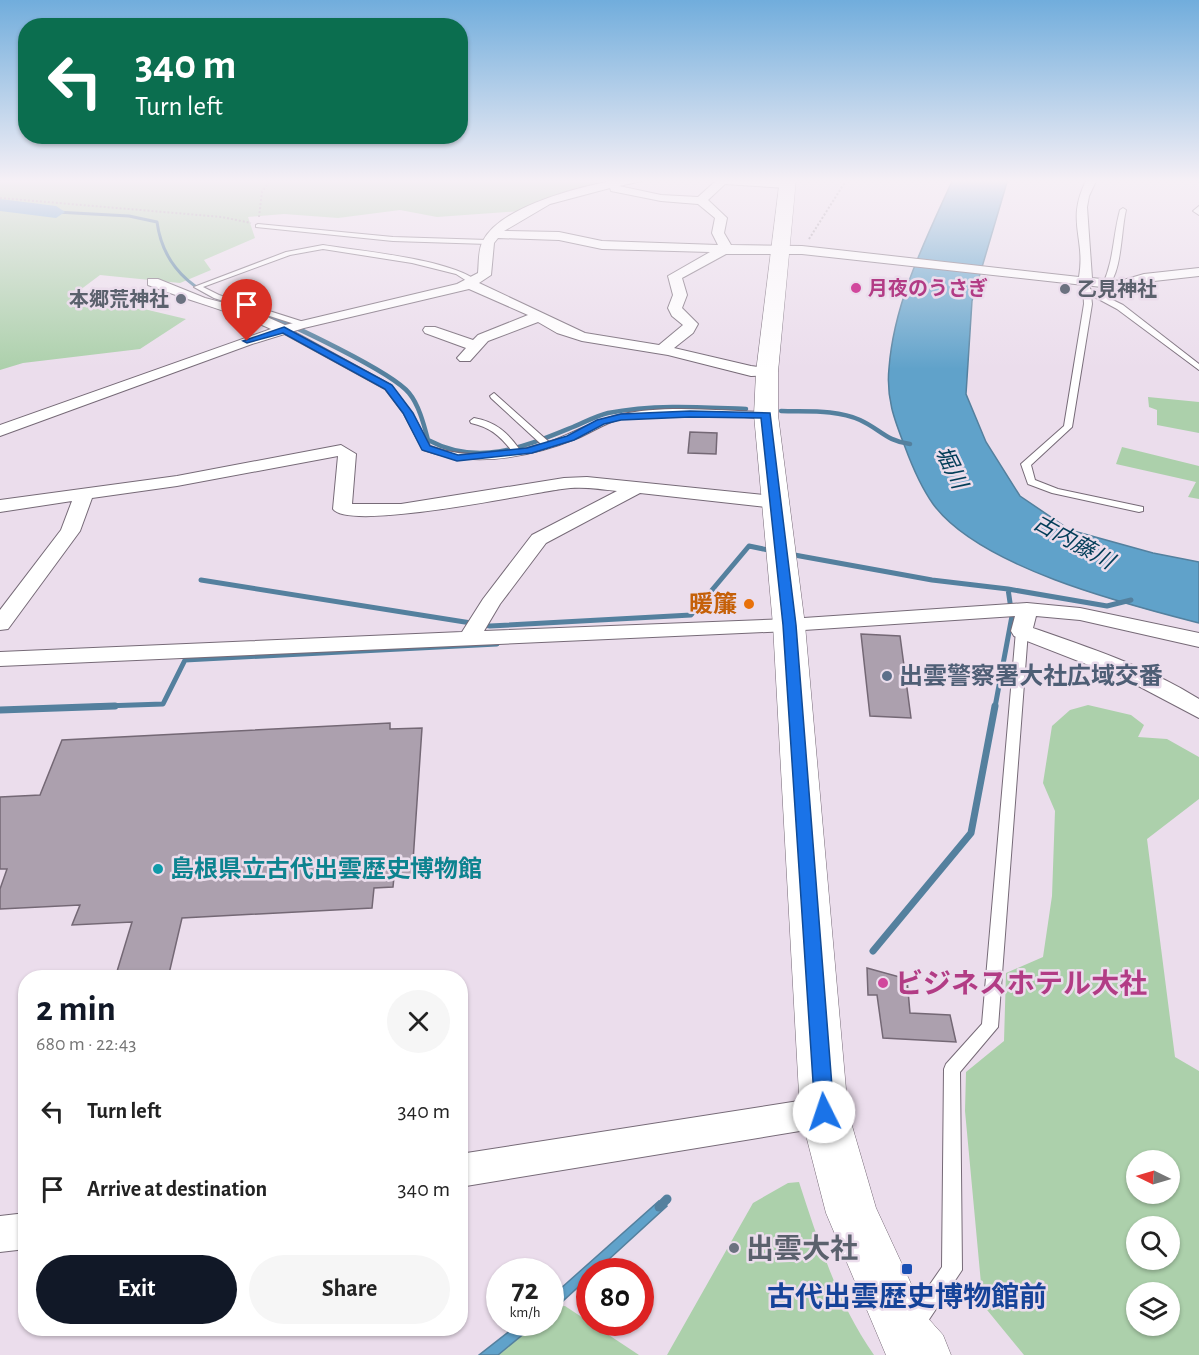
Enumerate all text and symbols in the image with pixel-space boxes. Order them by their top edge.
icon: left [36,42,114,120]
text: 340 m [135,44,236,86]
text: Turn left [135,93,223,120]
place label: 月夜のうさぎ [868,277,988,299]
place label: 乙見神社 [1077,278,1157,300]
pin [221,279,272,341]
marker: 月夜のうさぎ [849,281,863,295]
marker: 乙見神社 [1058,282,1072,296]
place label: 本郷荒神社 [69,288,169,310]
icon: arrive [230,288,263,321]
marker: 本郷荒神社 [174,292,188,306]
water label: 堀川 [932,442,972,494]
water label: 古内藤川 [1030,510,1120,574]
place label: 暖簾 [689,591,737,617]
marker: 暖簾 [742,597,756,611]
place label: 出雲警察署大社広域交番 [899,663,1163,689]
marker: 出雲警察署大社広域交番 [880,669,894,683]
place label: 島根県立古代出雲歴史博物館 [170,856,482,882]
marker: 島根県立古代出雲歴史博物館 [151,862,165,876]
place label: ビジネスホテル大社 [895,969,1147,999]
marker: ビジネスホテル大社 [876,976,890,990]
button: close [387,990,450,1053]
text: 2 min [36,991,116,1027]
text: 680 m · 22:43 [36,1034,137,1054]
position arrow [792,1080,856,1144]
icon: left [36,1095,69,1128]
text: Turn left [87,1100,161,1122]
text: 340 m [398,1100,450,1122]
north arrow [1126,1150,1180,1204]
map controls [1126,1150,1180,1336]
icon: arrive [36,1173,69,1206]
text: Arrive at destination [87,1178,267,1200]
text: 340 m [398,1178,450,1200]
button: search [1126,1216,1180,1270]
place label: 出雲大社 [746,1234,858,1264]
marker: 出雲大社 [727,1241,741,1255]
button: Exit [36,1255,237,1324]
button: Share [249,1255,450,1324]
speed limit sign: 80 [576,1258,654,1336]
marker: 古代出雲歴史博物館前 [900,1262,914,1276]
text: 72 [511,1275,539,1305]
place label: 古代出雲歴史博物館前 [767,1281,1047,1312]
button: layers [1126,1282,1180,1336]
text: km/h [510,1305,540,1320]

